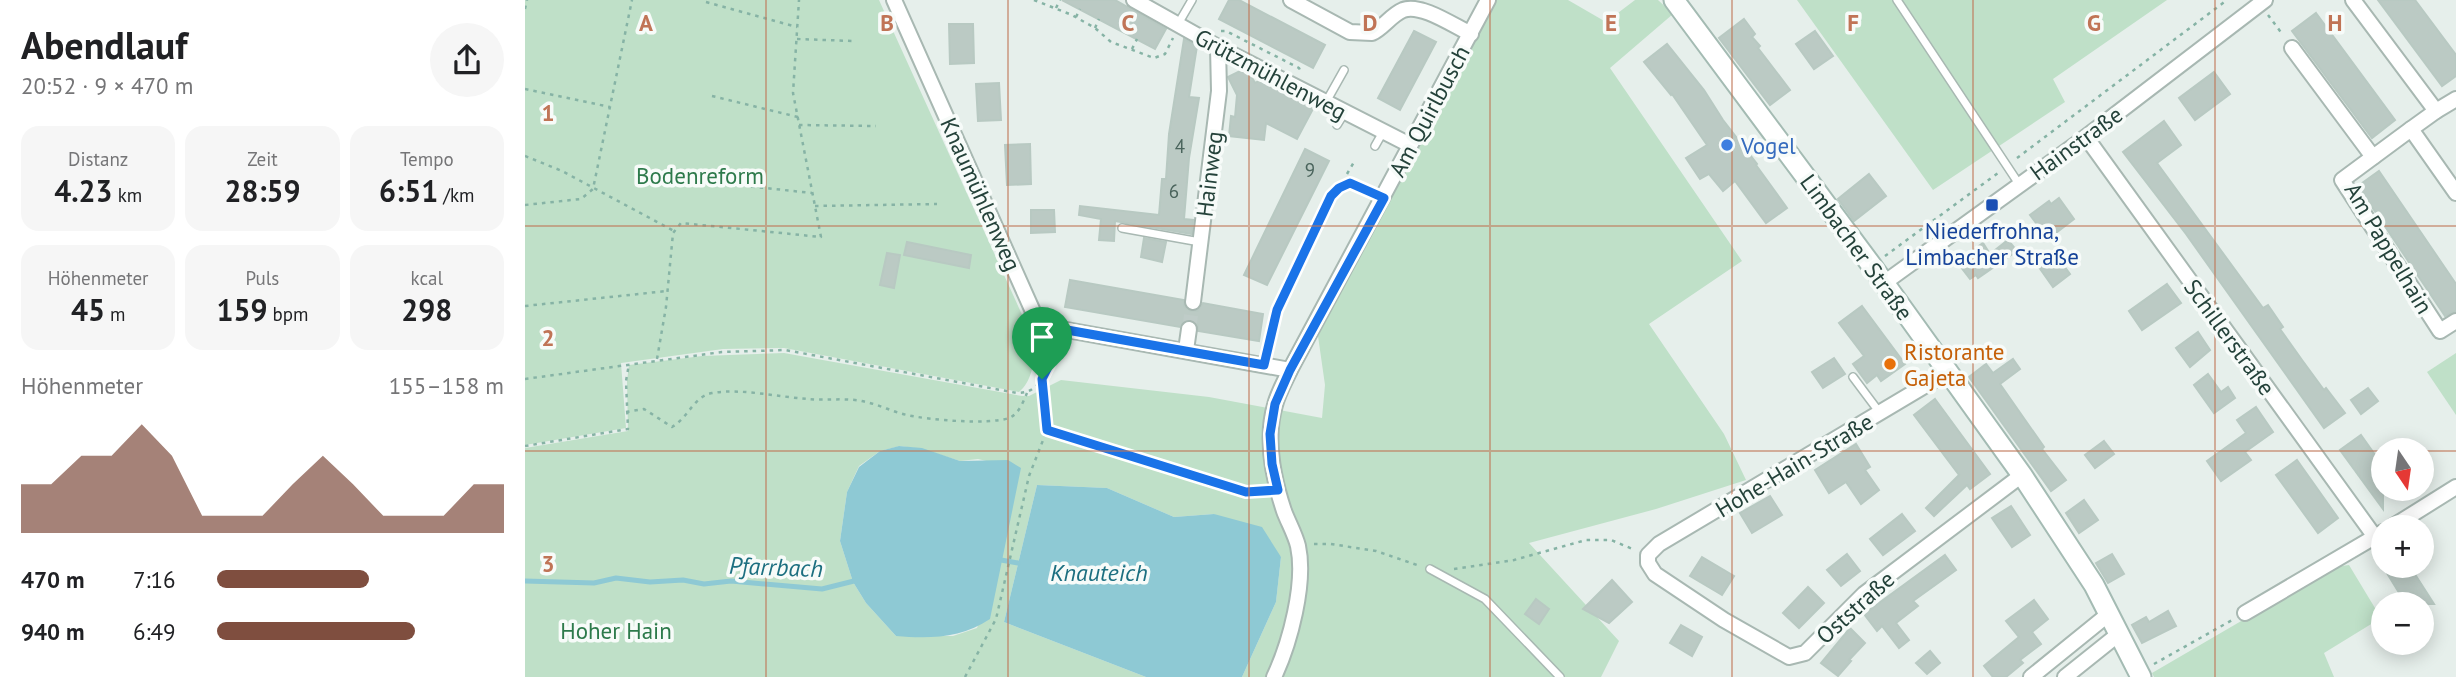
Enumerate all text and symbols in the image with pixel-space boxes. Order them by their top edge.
text: A [639,8,653,37]
text: B [880,8,894,37]
text: C [1122,8,1135,37]
text: D [1363,8,1377,37]
text: E [1605,8,1617,37]
text: F [1847,8,1859,37]
text: G [2087,8,2101,37]
text: H [2328,8,2342,37]
text: Abendlauf [21,20,188,69]
street label: Grützmühlenweg [1190,22,1352,126]
button: share [430,23,504,97]
street label: Am Quirlbusch [1382,40,1476,182]
text: 20:52 · 9 × 470 m [21,71,193,100]
text: 1 [541,98,555,127]
street label: Hainstraße [2024,100,2128,186]
street label: Knaumühlenweg [934,113,1028,275]
street label: Hainweg [1189,130,1229,218]
place label: Vogel [1740,131,1796,160]
house number: 4 [1175,134,1185,158]
marker: Vogel [1719,137,1735,153]
text: Distanz [68,147,128,171]
text: Zeit [247,147,278,171]
text: Tempo [400,147,454,171]
house number: 9 [1305,158,1315,182]
park label: Bodenreform [636,161,764,190]
street label: Limbacher Straße [1794,168,1920,326]
text: 4.23 [54,171,113,210]
text: 28:59 [224,171,301,210]
text: 6:51 [379,171,438,210]
street label: Am Pappelhain [2339,177,2439,319]
house number: 6 [1169,179,1179,203]
text: km [113,183,142,207]
text: /km [438,183,475,207]
marker: Niederfrohna, Limbacher Straße [1984,197,2000,213]
place label: Niederfrohna, Limbacher Straße [1905,216,2079,271]
text: Höhenmeter [48,266,149,290]
text: Puls [246,266,279,290]
text: kcal [411,266,443,290]
street label: Schillerstraße [2178,273,2282,401]
text: 45 [71,290,105,329]
text: 159 [216,290,267,329]
text: 298 [401,290,452,329]
text: m [105,302,125,326]
text: bpm [267,302,309,326]
pin [1012,307,1072,379]
icon: arrive [1023,318,1061,356]
text: 2 [541,323,555,352]
place label: Ristorante Gajeta [1904,337,2004,392]
marker: Ristorante Gajeta [1882,356,1898,372]
text: Höhenmeter [21,371,143,400]
text: 155–158 m [389,371,504,400]
street label: Hohe-Hain-Straße [1710,407,1878,523]
north arrow [2371,438,2434,500]
map controls [2371,438,2434,655]
button: + [2371,515,2434,578]
text: 3 [541,549,555,578]
water label: Pfarrbach [729,550,823,584]
water label: Knauteich [1050,557,1148,588]
street label: Oststraße [1810,564,1900,650]
text: 470 m [21,565,84,594]
text: 7:16 [133,565,176,594]
button: − [2371,592,2434,655]
park label: Hoher Hain [560,616,672,645]
text: 940 m [21,617,84,646]
text: 6:49 [133,617,176,646]

